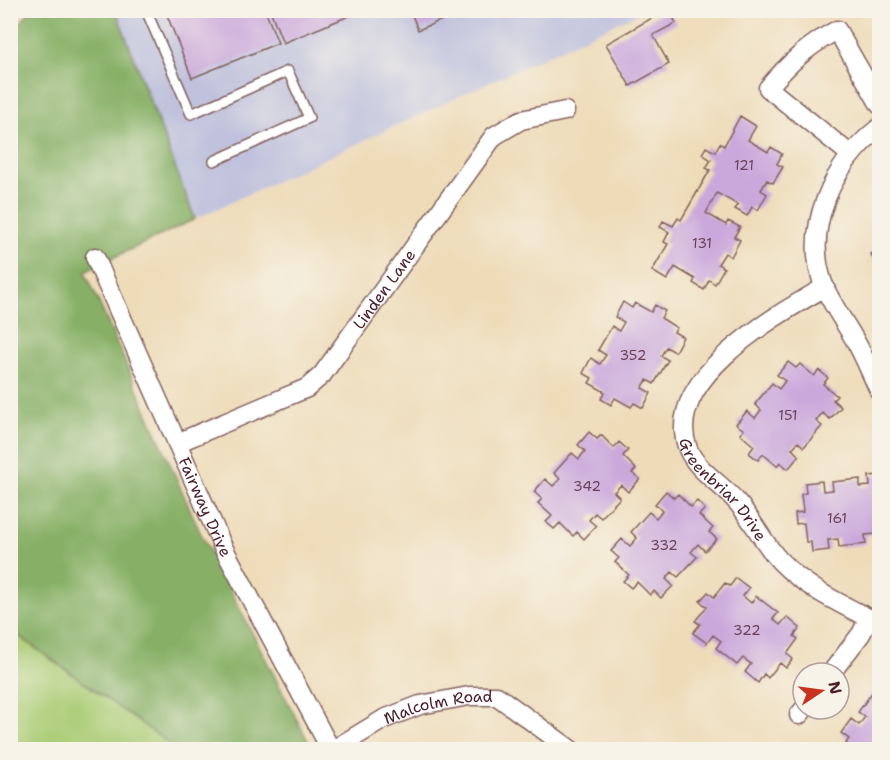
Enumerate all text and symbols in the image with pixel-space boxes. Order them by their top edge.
house number: 121 [734,156,754,174]
house number: 131 [692,234,712,252]
street label: Linden Lane [348,245,420,334]
house number: 352 [619,346,647,364]
house number: 151 [778,406,798,424]
street label: Greenbriar Drive [674,436,771,545]
street label: Fairway Drive [174,454,236,561]
house number: 342 [573,477,601,495]
house number: 161 [827,509,847,527]
house number: 332 [650,536,678,554]
house number: 322 [733,621,761,639]
north arrow [791,661,851,721]
text: N [823,679,847,696]
street label: Malcolm Road [381,685,493,729]

